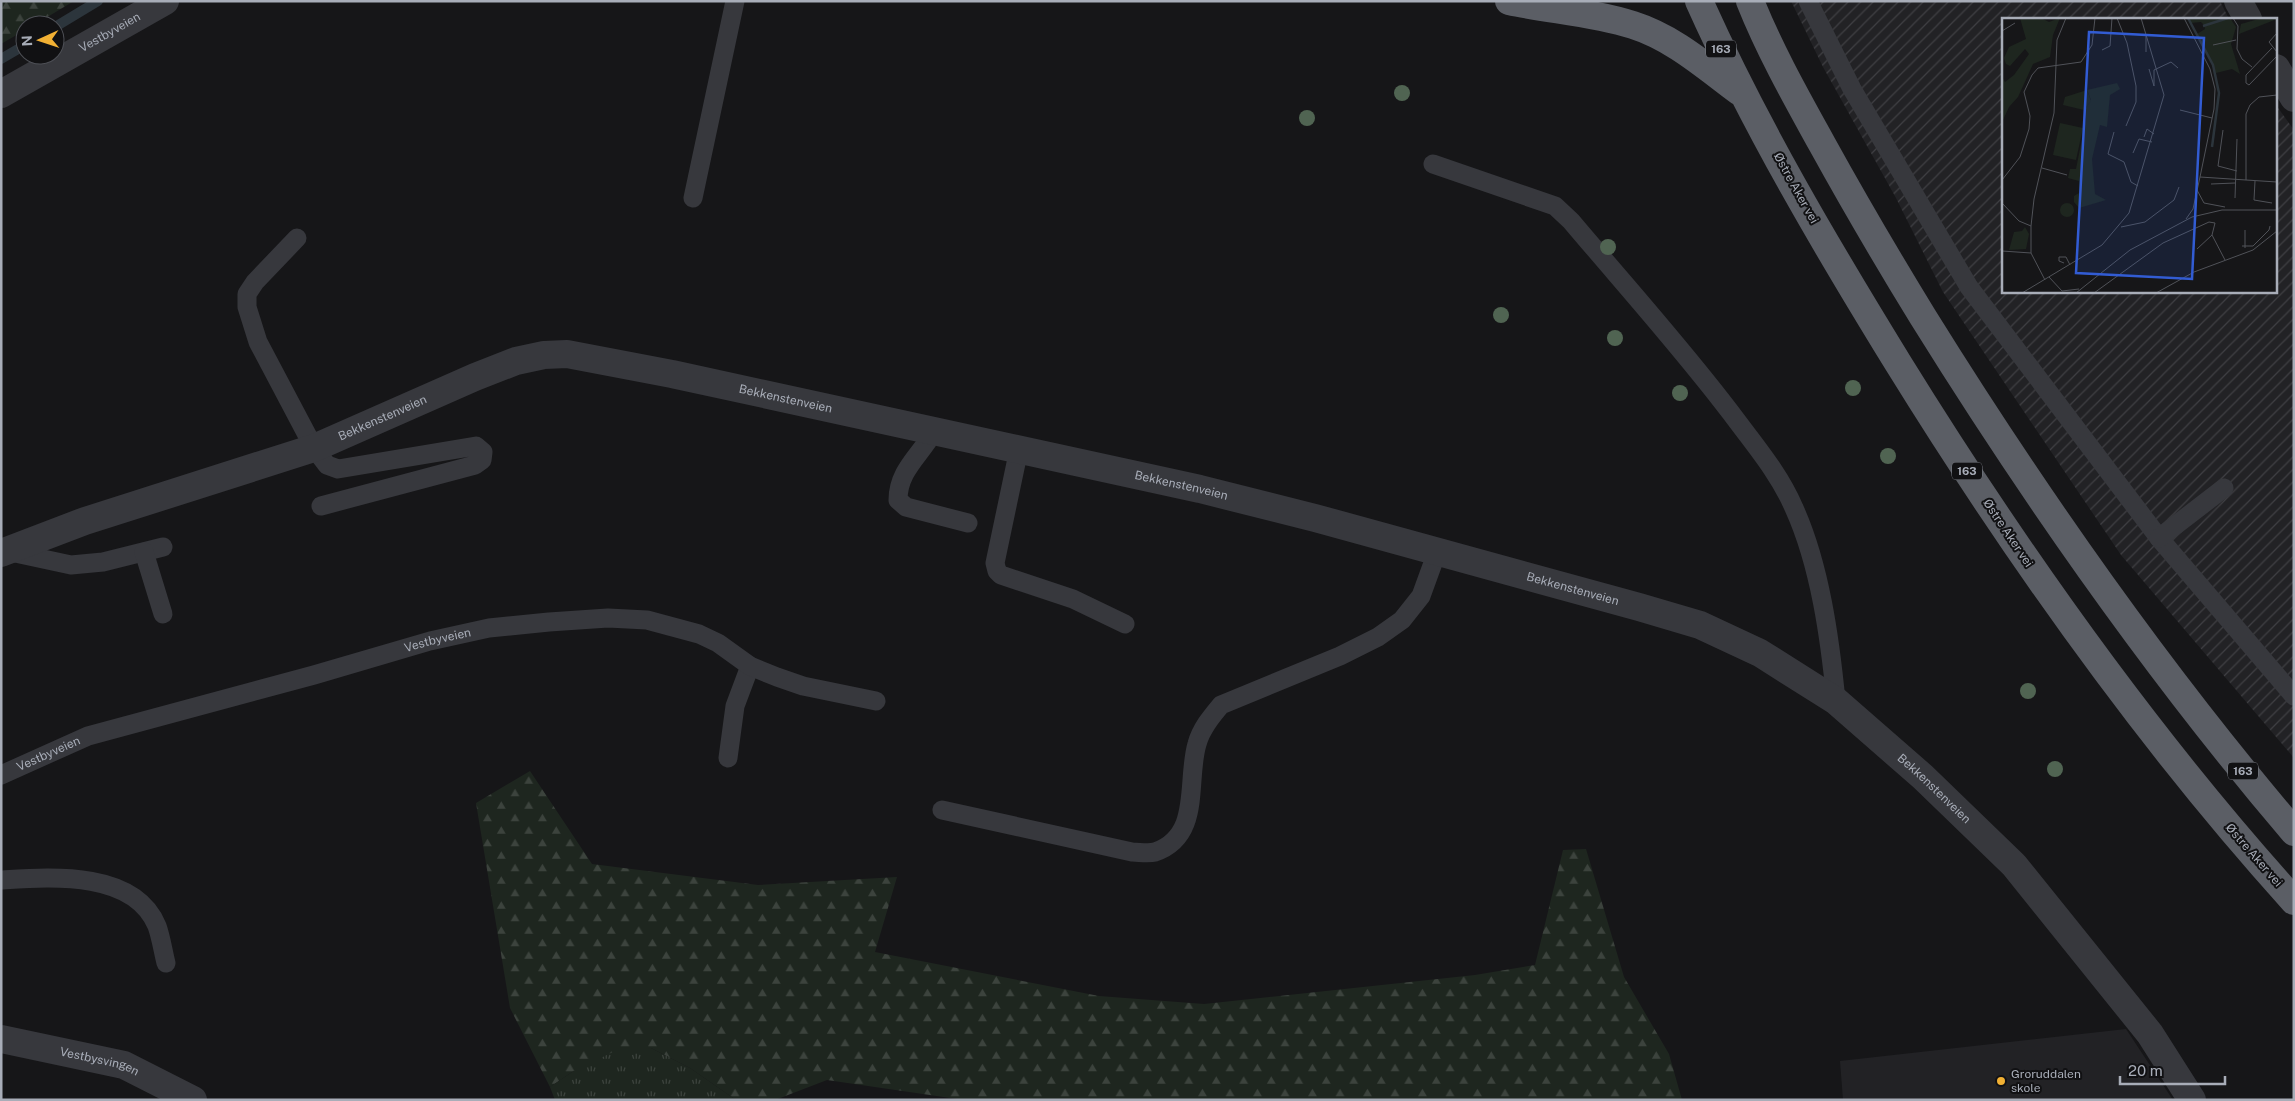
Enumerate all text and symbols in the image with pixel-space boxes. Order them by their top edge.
street label: Vestbyveien [77,9,143,55]
north arrow [15,15,65,65]
inset map [2002,18,2278,292]
text: N [19,35,35,47]
road number: 163 [1706,41,1736,58]
street label: Østre Aker vei [1771,150,1821,226]
street label: Bekkenstenveien [738,382,834,416]
street label: Bekkenstenveien [336,392,429,443]
road number: 163 [1952,462,1982,480]
street label: Bekkenstenveien [1133,468,1229,503]
street label: Østre Aker vei [1980,496,2036,570]
street label: Bekkenstenveien [1525,569,1621,608]
street label: Vestbyveien [403,625,472,655]
street label: Vestbyveien [15,733,82,774]
street label: Bekkenstenveien [1895,751,1974,826]
road number: 163 [2228,762,2258,779]
street label: Østre Aker vei [2223,821,2285,889]
street label: Vestbysvingen [59,1045,141,1079]
scale bar [2120,1054,2225,1086]
text: 20 m [2128,1062,2163,1079]
place label: Groruddalen skole [2011,1067,2081,1095]
marker: Groruddalen skole [1995,1075,2007,1087]

